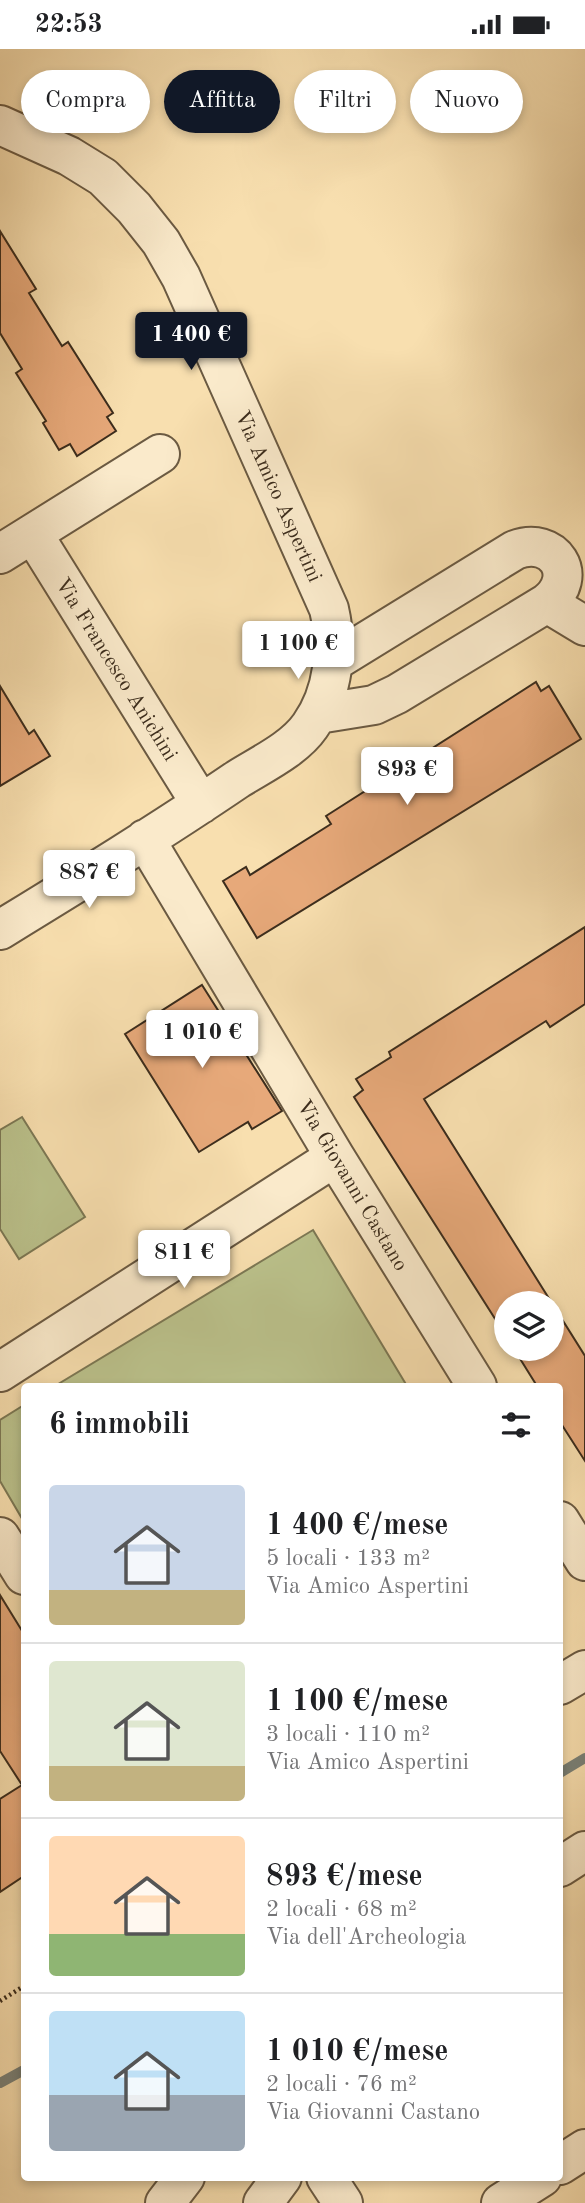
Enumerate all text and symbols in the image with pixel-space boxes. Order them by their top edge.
text: 22:53 [35,12,103,38]
chip: Compra [21,70,150,133]
chip: Affitta [164,70,280,133]
chip: Filtri [294,70,396,133]
chip: Nuovo [410,70,523,133]
pin: 1 400 € [126,313,256,372]
text: 1 400 € [151,323,231,346]
street label: Via Amico Aspertini [230,408,325,586]
street label: Via Francesco Anichini [51,575,181,765]
pin: 1 100 € [233,621,363,681]
text: 1 100 € [258,632,338,655]
pin: 893 € [358,747,456,807]
text: 893 € [377,758,437,781]
pin: 887 € [40,851,138,910]
text: 887 € [59,861,119,884]
pin: 1 010 € [137,1011,267,1070]
text: 1 010 € [162,1021,242,1044]
street label: Via Giovanni Castano [292,1097,411,1275]
pin: 811 € [135,1231,233,1290]
text: 811 € [154,1241,214,1264]
map controls [494,1291,564,1361]
button: layers [494,1291,564,1361]
icon: filters [497,1406,535,1444]
text: 6 immobili [49,1410,190,1440]
text: 1 400 €/mese [266,1511,449,1541]
icon: home [105,1513,189,1597]
text: 5 locali · 133 m² [266,1547,430,1570]
text: Via Amico Aspertini [266,1575,469,1598]
text: 1 100 €/mese [266,1687,449,1717]
icon: home [105,1689,189,1773]
text: 3 locali · 110 m² [266,1723,430,1746]
text: Via Amico Aspertini [266,1751,469,1774]
text: 893 €/mese [266,1862,423,1892]
icon: home [105,1864,189,1948]
text: 2 locali · 68 m² [266,1898,417,1921]
text: Via dell'Archeologia [266,1926,466,1949]
text: 1 010 €/mese [266,2037,449,2067]
icon: home [105,2039,189,2123]
text: 2 locali · 76 m² [266,2073,417,2096]
text: Via Giovanni Castano [266,2101,480,2124]

